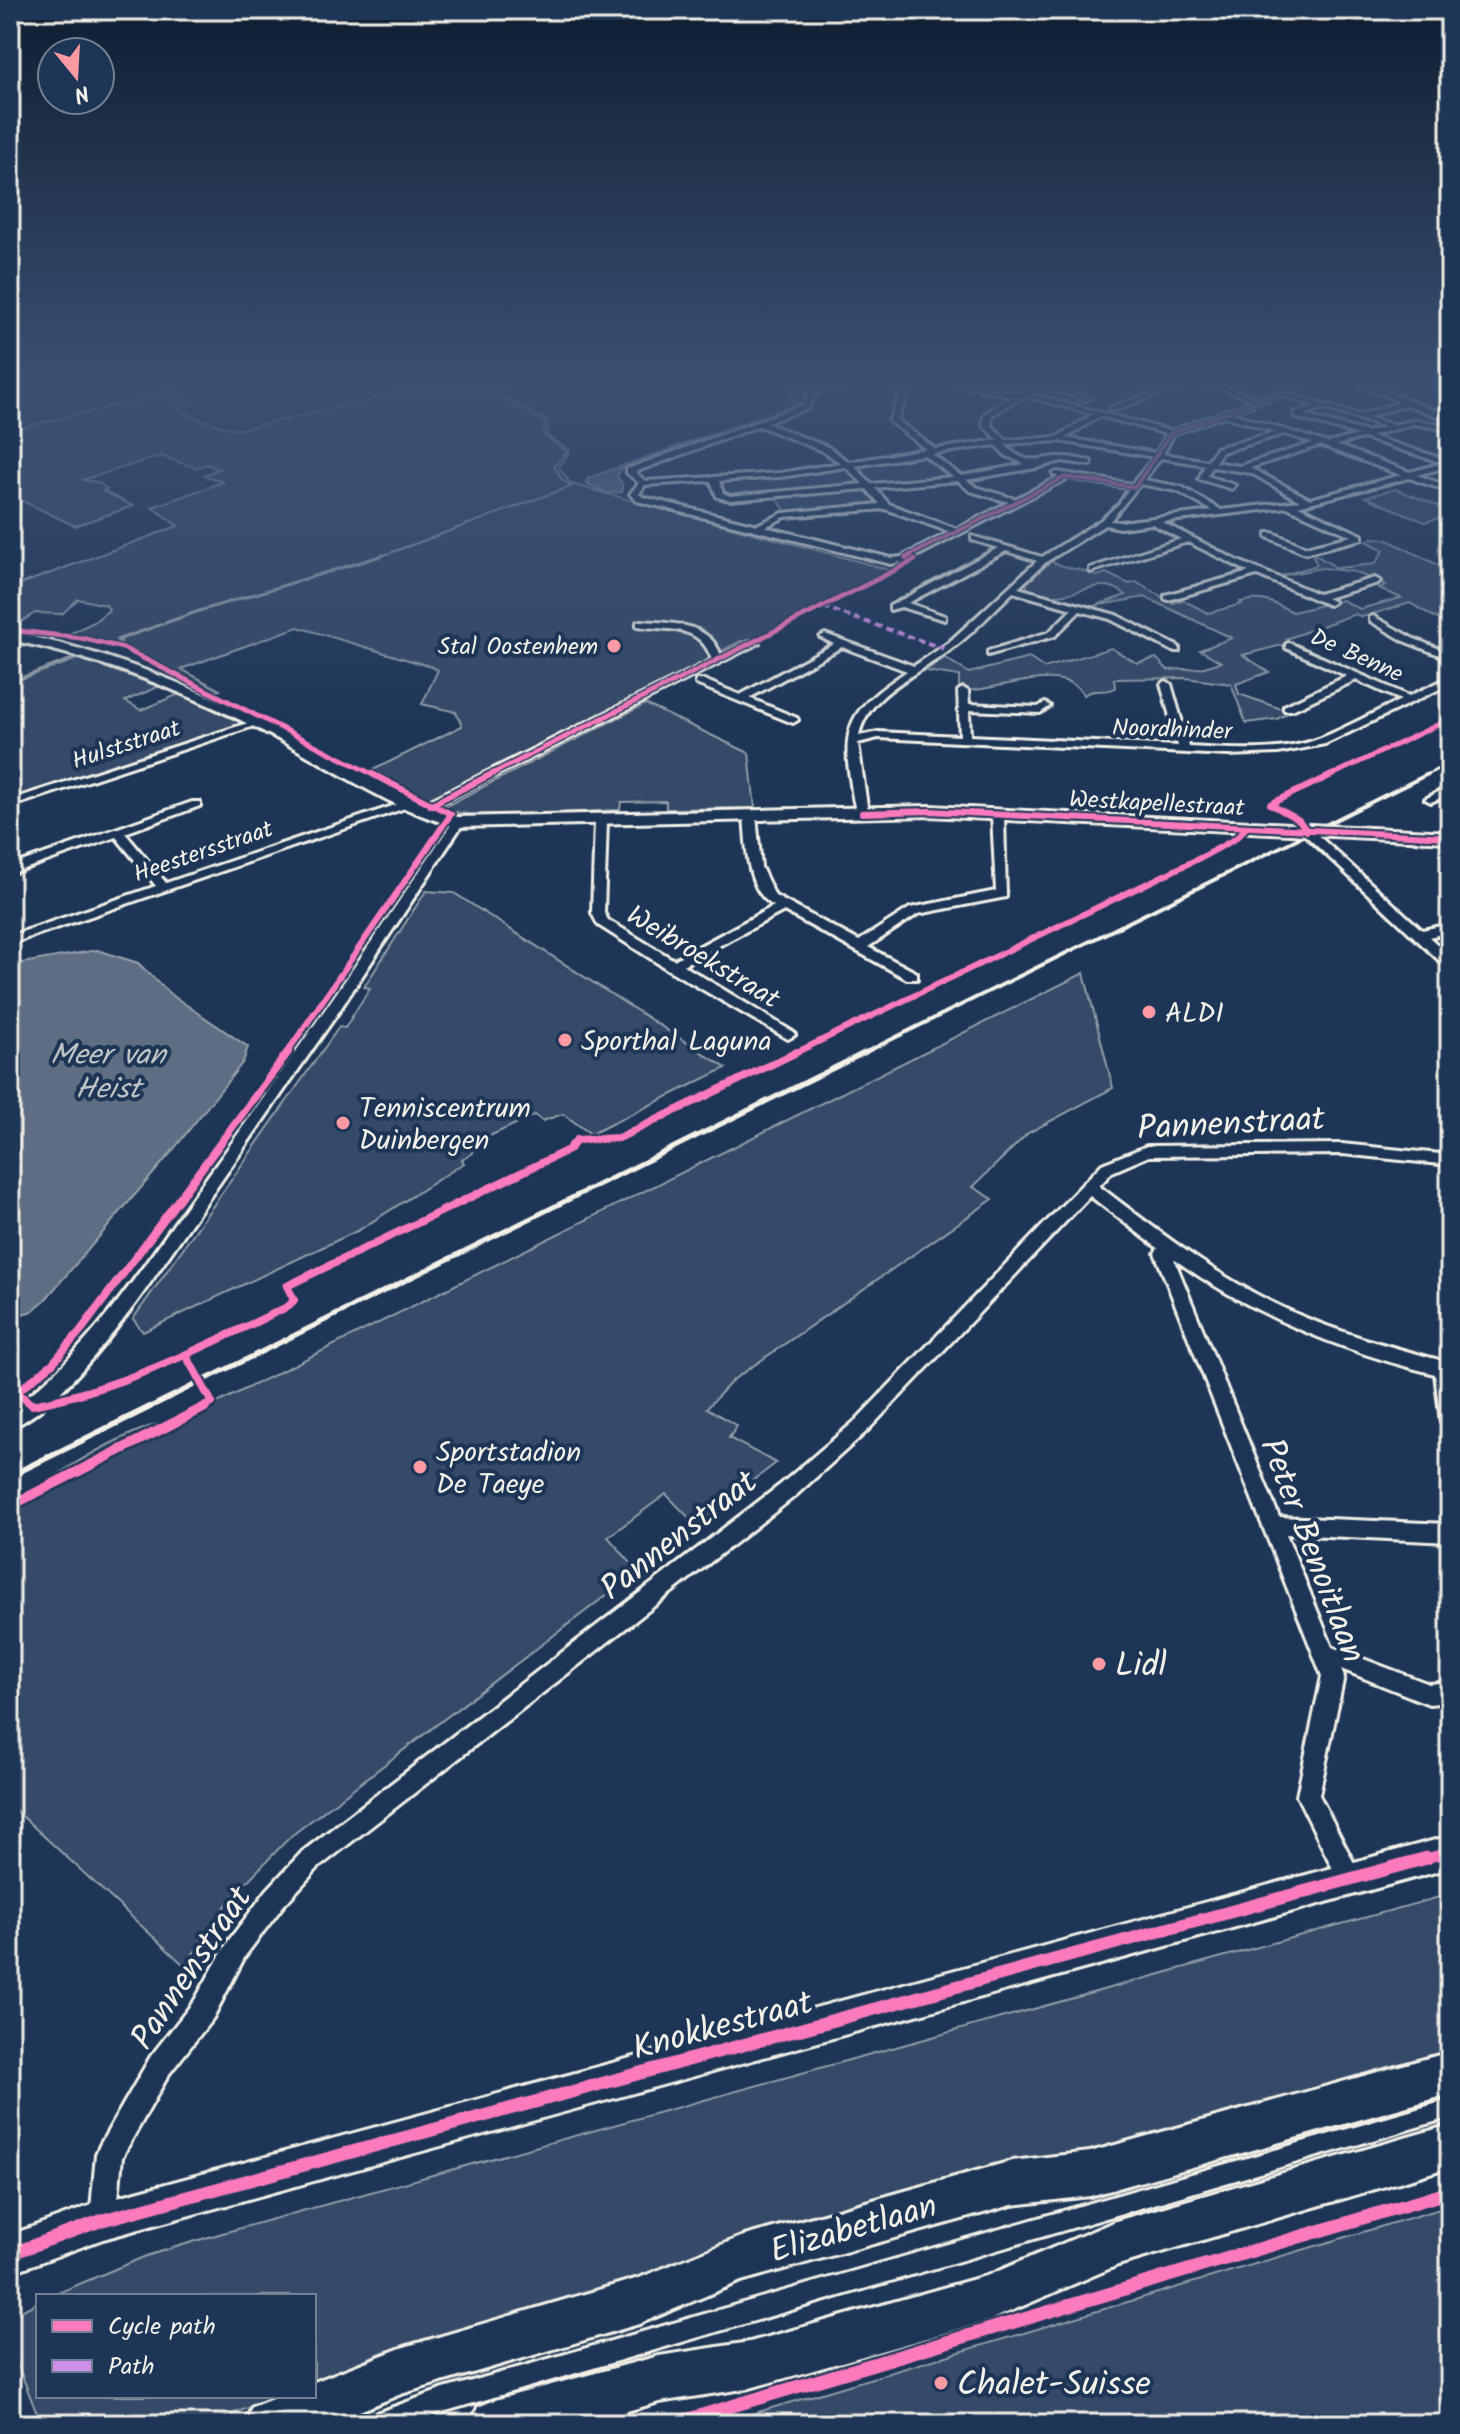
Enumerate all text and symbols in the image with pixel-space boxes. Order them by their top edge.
north arrow [36,36,116,116]
text: N [69,74,93,111]
street label: De Benne [1304,619,1409,694]
place label: Stal Oostenhem [438,628,598,667]
marker: Stal Oostenhem [605,637,623,655]
street label: Hulststraat [67,709,187,781]
street label: Noordhinder [1111,709,1235,752]
street label: Westkapellestraat [1068,780,1246,829]
street label: Heestersstraat [128,810,279,895]
street label: Weibroekstraat [617,894,789,1022]
place label: ALDI [1165,992,1224,1037]
marker: ALDI [1140,1003,1158,1021]
place label: Sporthal Laguna [581,1020,772,1065]
marker: Sporthal Laguna [556,1031,574,1049]
water label: Meer van Heist [50,1032,168,1114]
place label: Tenniscentrum Duinbergen [359,1087,531,1164]
street label: Pannenstraat [1136,1093,1327,1157]
marker: Tenniscentrum Duinbergen [334,1114,352,1132]
place label: Sportstadion De Taeye [436,1431,581,1508]
street label: Peter Benoitlaan [1243,1431,1379,1671]
street label: Pannenstraat [589,1457,771,1616]
marker: Sportstadion De Taeye [411,1458,429,1476]
place label: Lidl [1115,1640,1167,1694]
marker: Lidl [1090,1655,1108,1673]
street label: Pannenstraat [118,1875,268,2062]
street label: Knokkestraat [627,1977,820,2077]
street label: Elizabetlaan [764,2180,944,2280]
legend [36,2294,316,2398]
text: Cycle path [108,2308,216,2347]
text: Path [108,2348,154,2387]
place label: Chalet-Suisse [957,2359,1151,2413]
marker: Chalet-Suisse [932,2374,950,2392]

